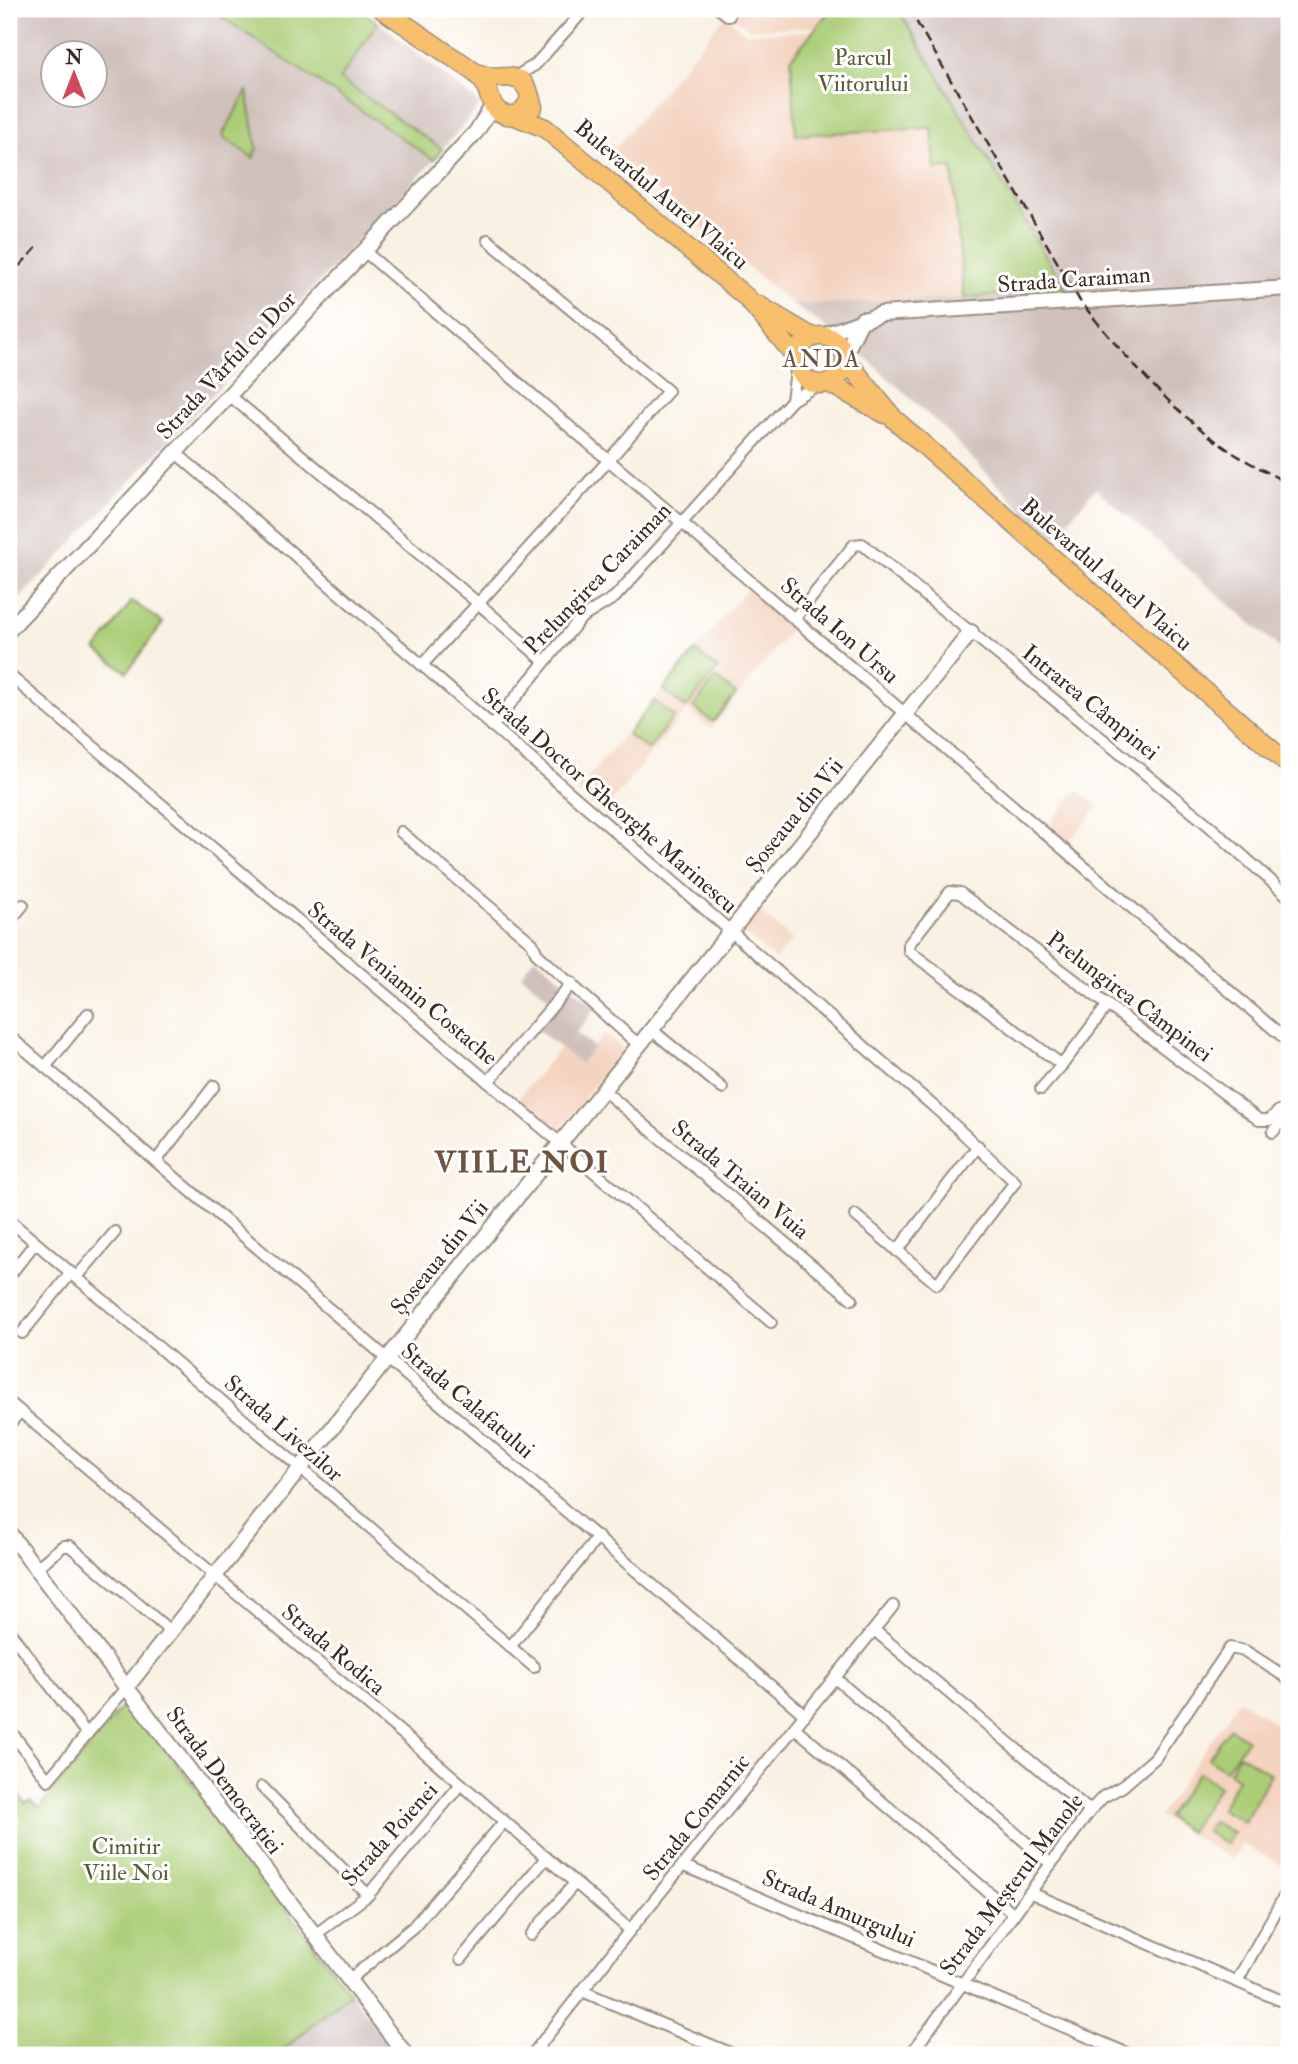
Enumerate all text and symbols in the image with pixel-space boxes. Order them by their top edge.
north arrow [38,38,108,108]
park label: Parcul Viitorului [817,43,909,98]
text: N [64,46,83,70]
street label: Bulevardul Aurel Vlaicu [569,113,755,276]
street label: Strada Caraiman [997,260,1152,299]
street label: Strada Vârful cu Dor [150,285,303,445]
district label: ANDA [781,344,862,375]
street label: Bulevardul Aurel Vlaicu [1015,492,1199,657]
street label: Prelungirea Caraiman [517,496,677,660]
street label: Strada Ion Ursu [774,571,905,690]
street label: Intrarea Câmpinei [1016,638,1165,767]
street label: Strada Doctor Gheorghe Marinescu [476,681,744,920]
street label: Șoseaua din Vii [739,752,850,879]
street label: Strada Veniamin Costache [302,895,504,1072]
street label: Prelungirea Câmpinei [1041,925,1218,1069]
street label: Strada Traian Vuia [666,1113,816,1246]
district label: VIILE NOI [433,1144,610,1181]
street label: Șoseaua din Vii [384,1194,495,1321]
street label: Strada Calafatului [395,1336,540,1465]
street label: Strada Livezilor [218,1369,350,1488]
street label: Strada Rodica [276,1597,392,1702]
street label: Strada Democrației [160,1701,290,1860]
street label: Strada Comarnic [636,1748,756,1887]
street label: Strada Poienei [335,1776,444,1893]
street label: Strada Meșterul Manole [933,1787,1090,1981]
park label: Cimitir Viile Noi [83,1832,169,1887]
street label: Strada Amurgului [758,1863,920,1954]

